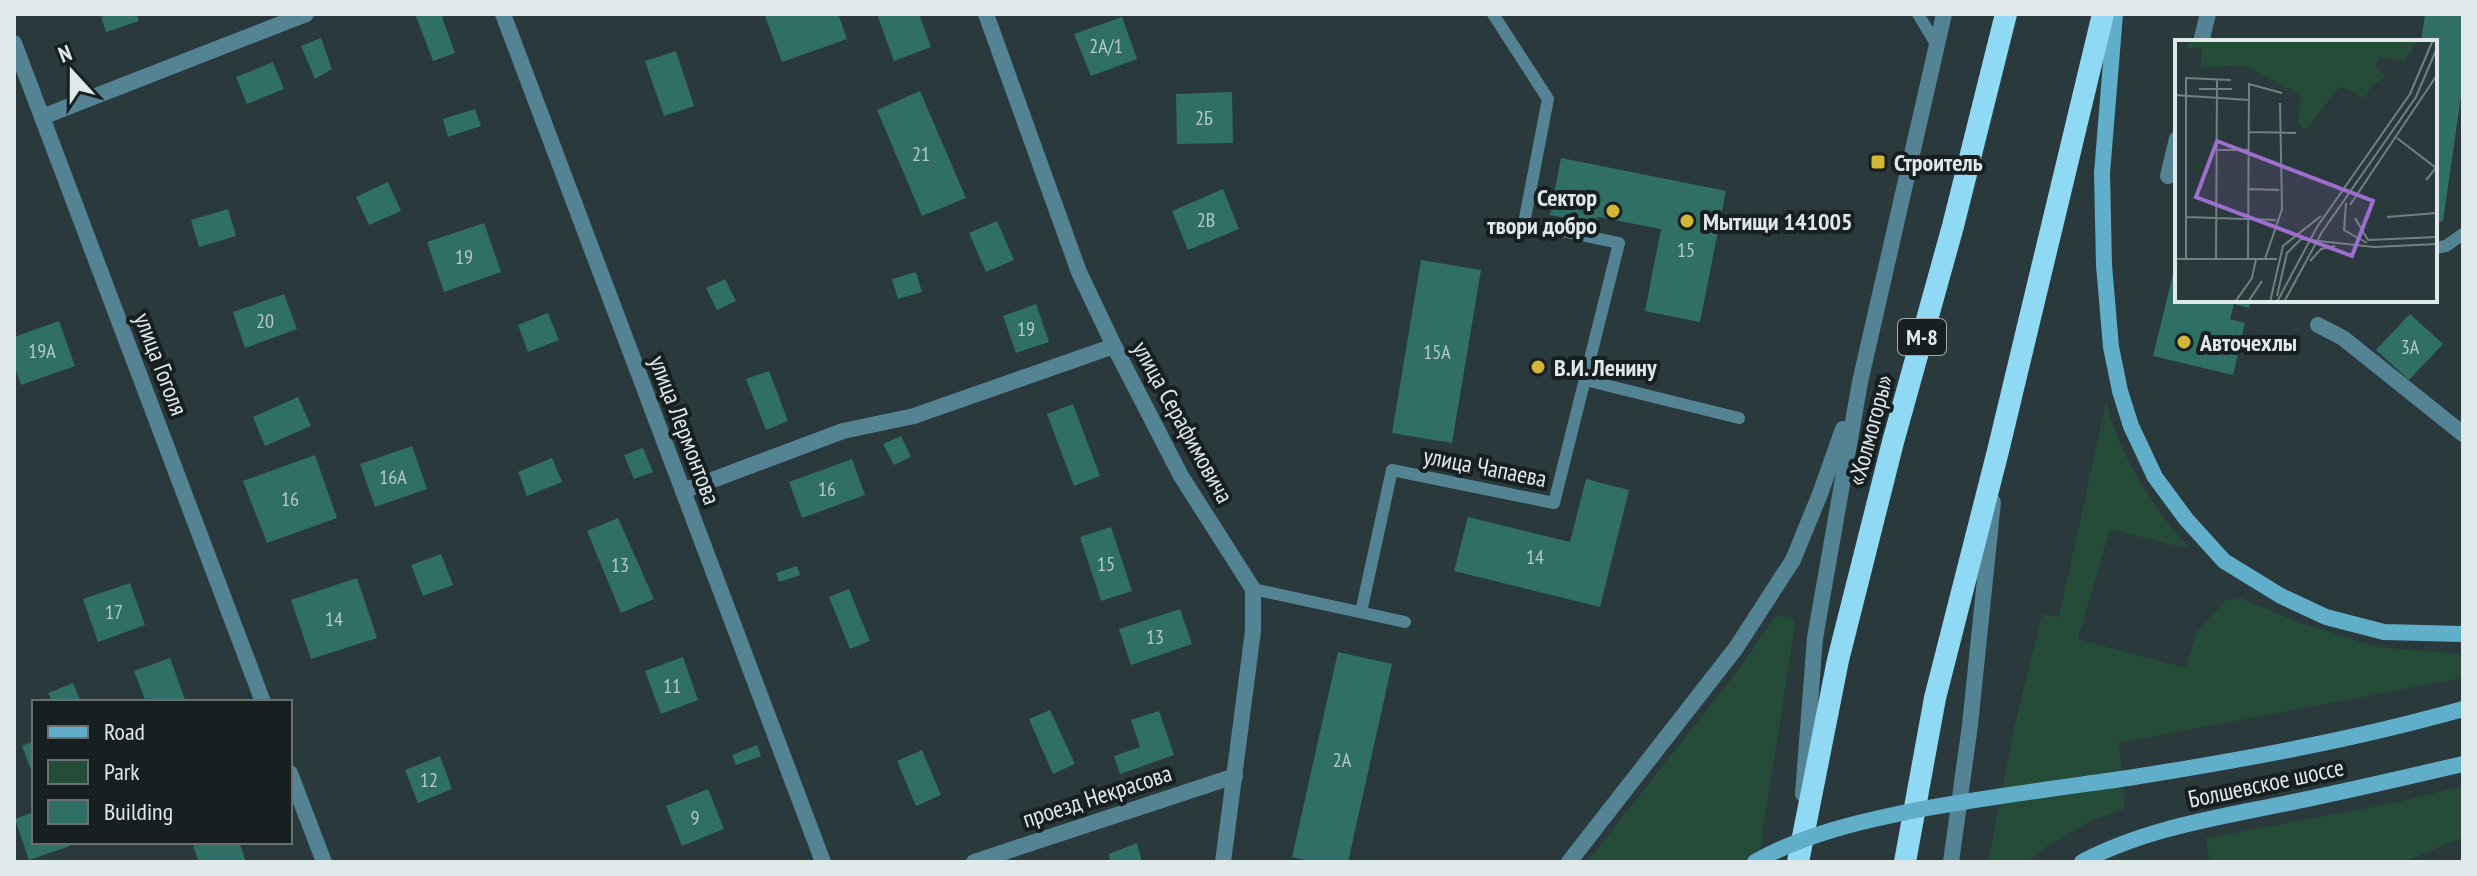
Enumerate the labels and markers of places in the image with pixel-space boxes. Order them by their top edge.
place label: Строитель [1894,147,1983,178]
marker: Строитель [1869,153,1887,171]
place label: Сектор твори добро [1487,182,1597,241]
marker: Сектор твори добро [1604,202,1622,220]
place label: Мытищи 141005 [1703,206,1852,237]
marker: Мытищи 141005 [1678,212,1696,230]
place label: Авточехлы [2199,327,2297,358]
marker: Авточехлы [2175,333,2193,351]
place label: В.И. Ленину [1554,352,1657,383]
marker: В.И. Ленину [1529,358,1547,376]

